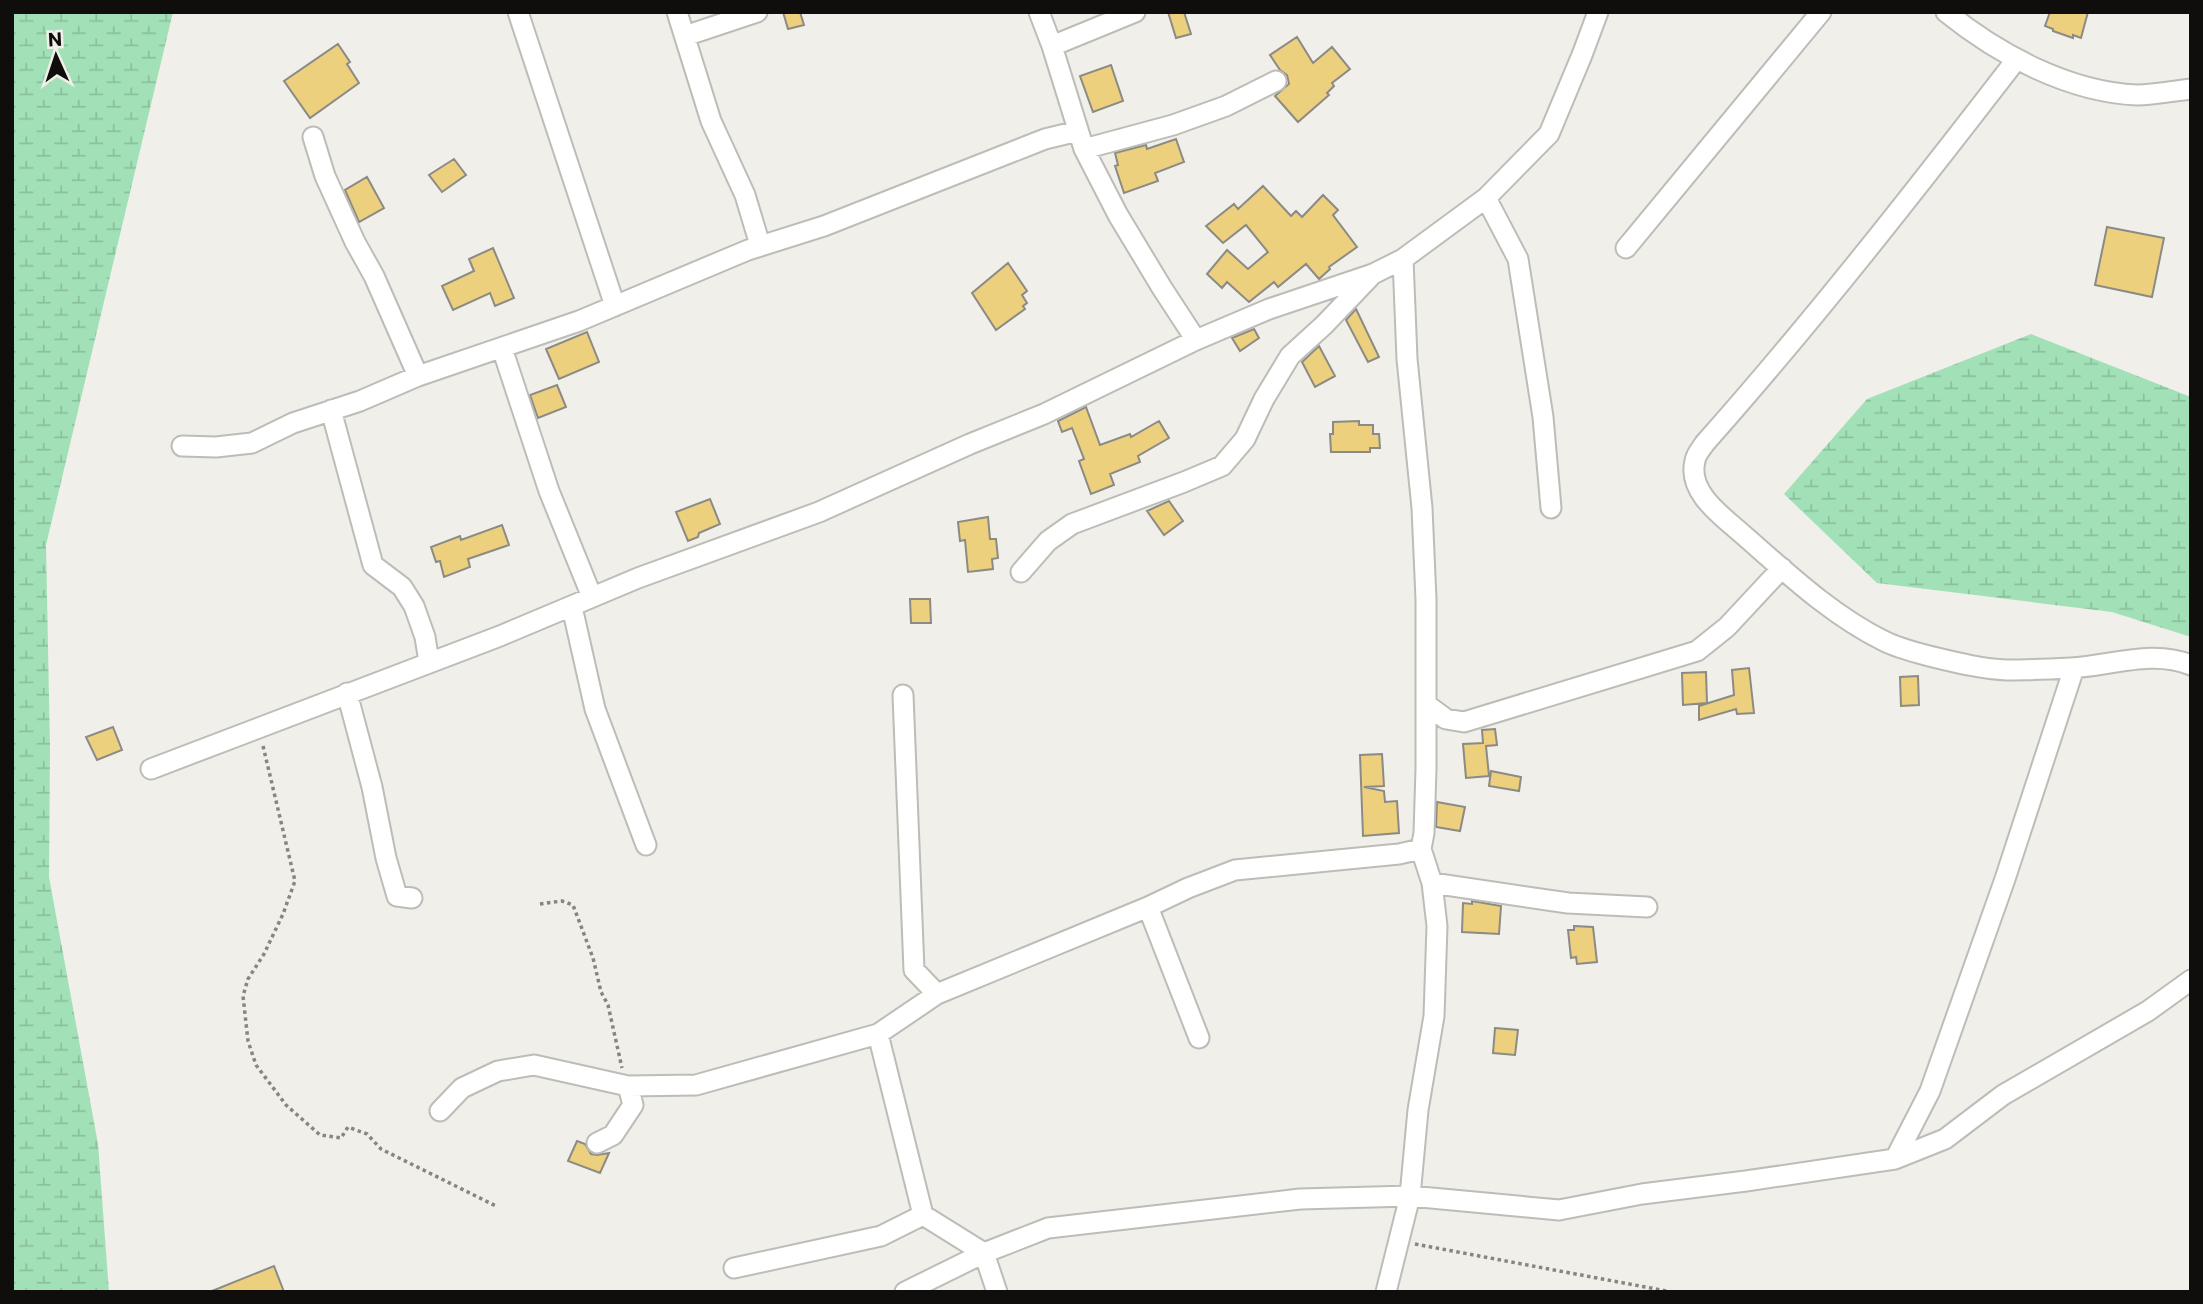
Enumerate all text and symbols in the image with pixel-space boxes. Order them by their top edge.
north arrow [21,21,91,91]
text: N [47,27,63,50]

